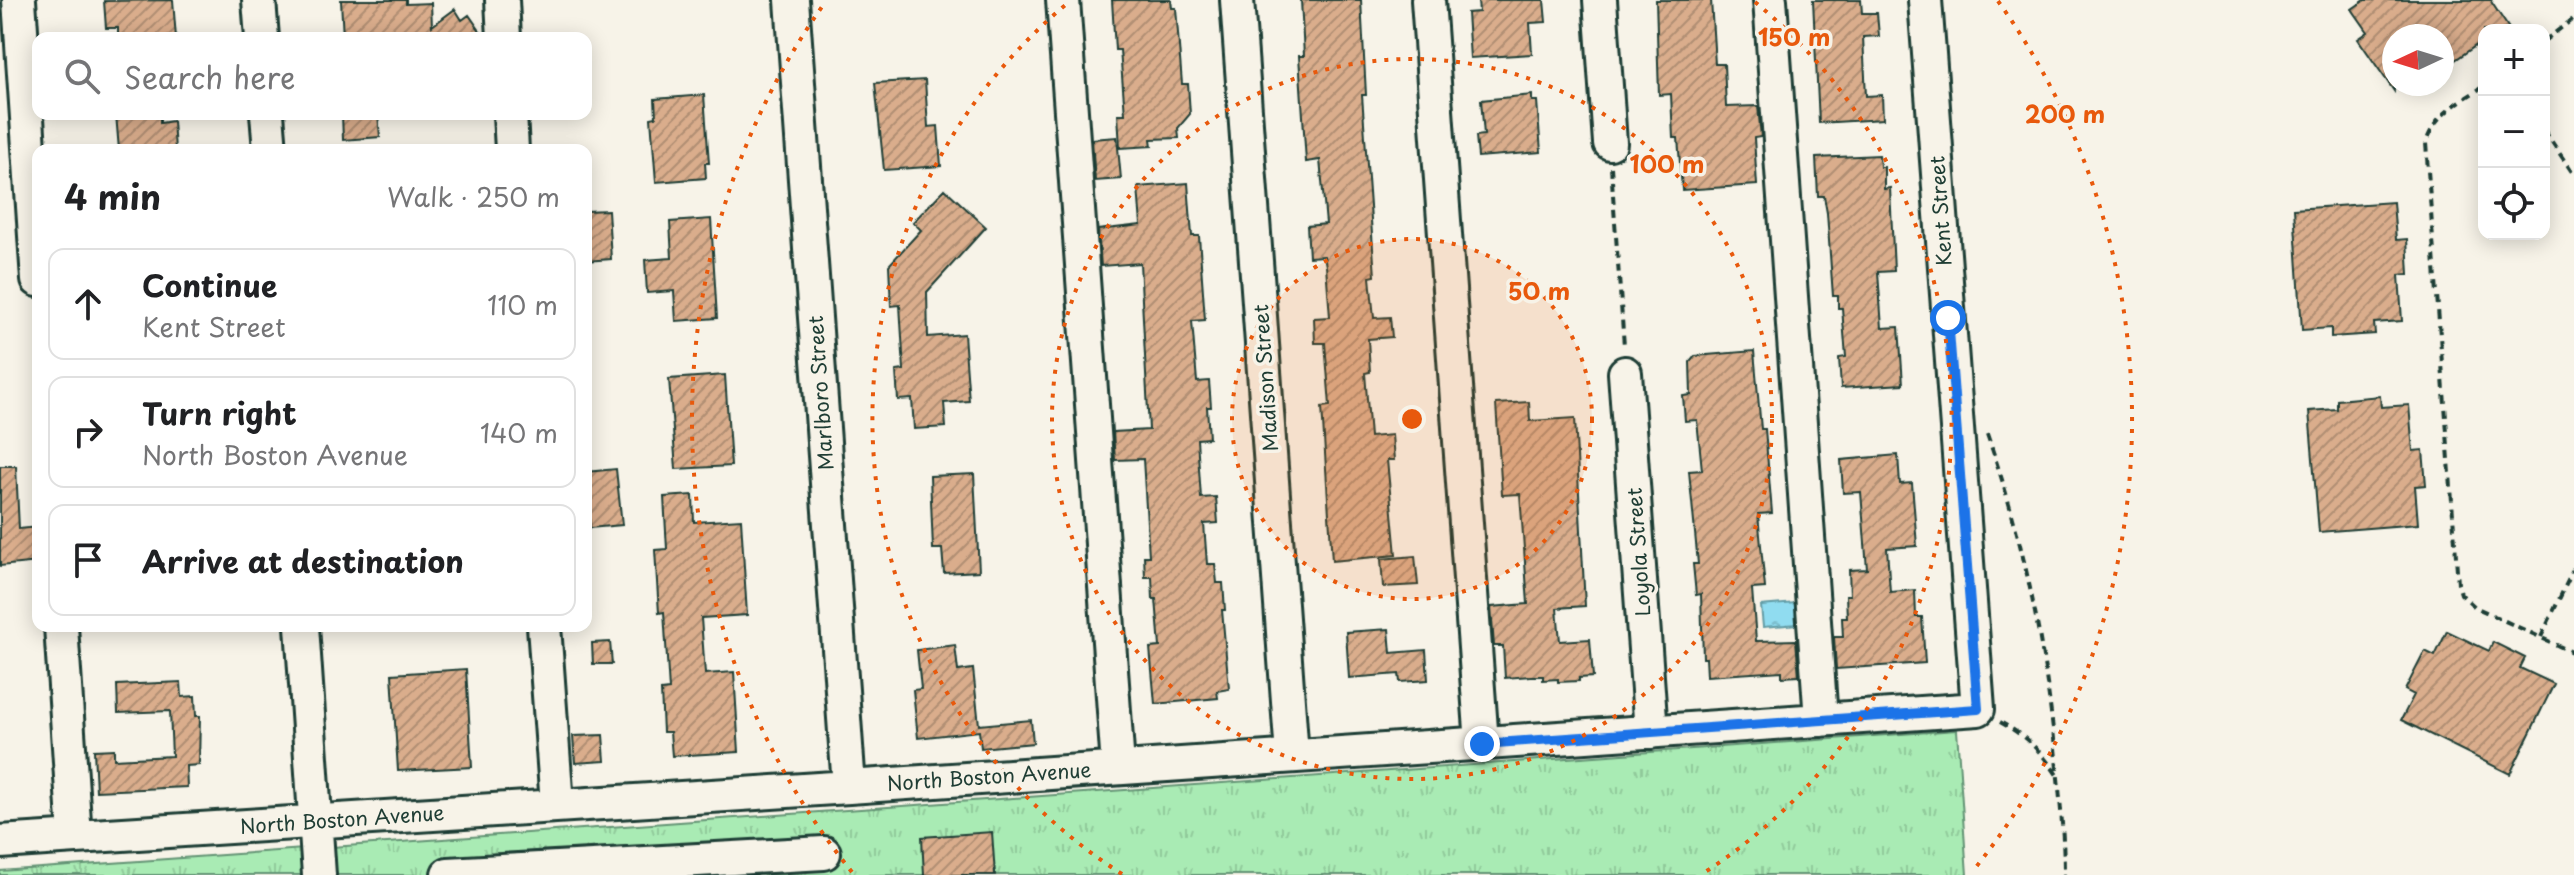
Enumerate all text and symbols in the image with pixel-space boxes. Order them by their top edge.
text: 150 m [1758,18,1830,54]
north arrow [2382,24,2454,96]
map controls [2478,24,2550,240]
button: + [2478,24,2550,96]
search box [32,32,592,120]
icon: search [60,54,104,98]
text: Search here [124,54,296,99]
text: 200 m [2025,95,2105,131]
button: − [2478,96,2550,168]
text: 100 m [1630,145,1704,181]
street label: Kent Street [1921,155,1959,267]
button: locate [2478,168,2550,240]
text: 4 min [64,170,161,222]
text: Walk · 250 m [387,177,560,216]
text: Continue [142,262,277,307]
text: 50 m [1508,272,1570,308]
icon: ahead [66,282,110,326]
text: 110 m [487,285,558,324]
route start [1930,300,1966,336]
street label: Madison Street [1245,303,1285,453]
text: Kent Street [142,307,286,346]
street label: Marlboro Street [800,315,840,471]
text: Turn right [142,390,297,435]
centre of rings [1398,405,1426,433]
icon: right [66,410,110,454]
text: 140 m [480,413,558,452]
text: North Boston Avenue [142,435,408,474]
street label: Loyola Street [1619,487,1657,617]
icon: arrive [66,538,110,582]
text: Arrive at destination [142,538,464,583]
route end [1464,726,1500,762]
street label: North Boston Avenue [886,754,1092,798]
street label: North Boston Avenue [239,797,445,841]

